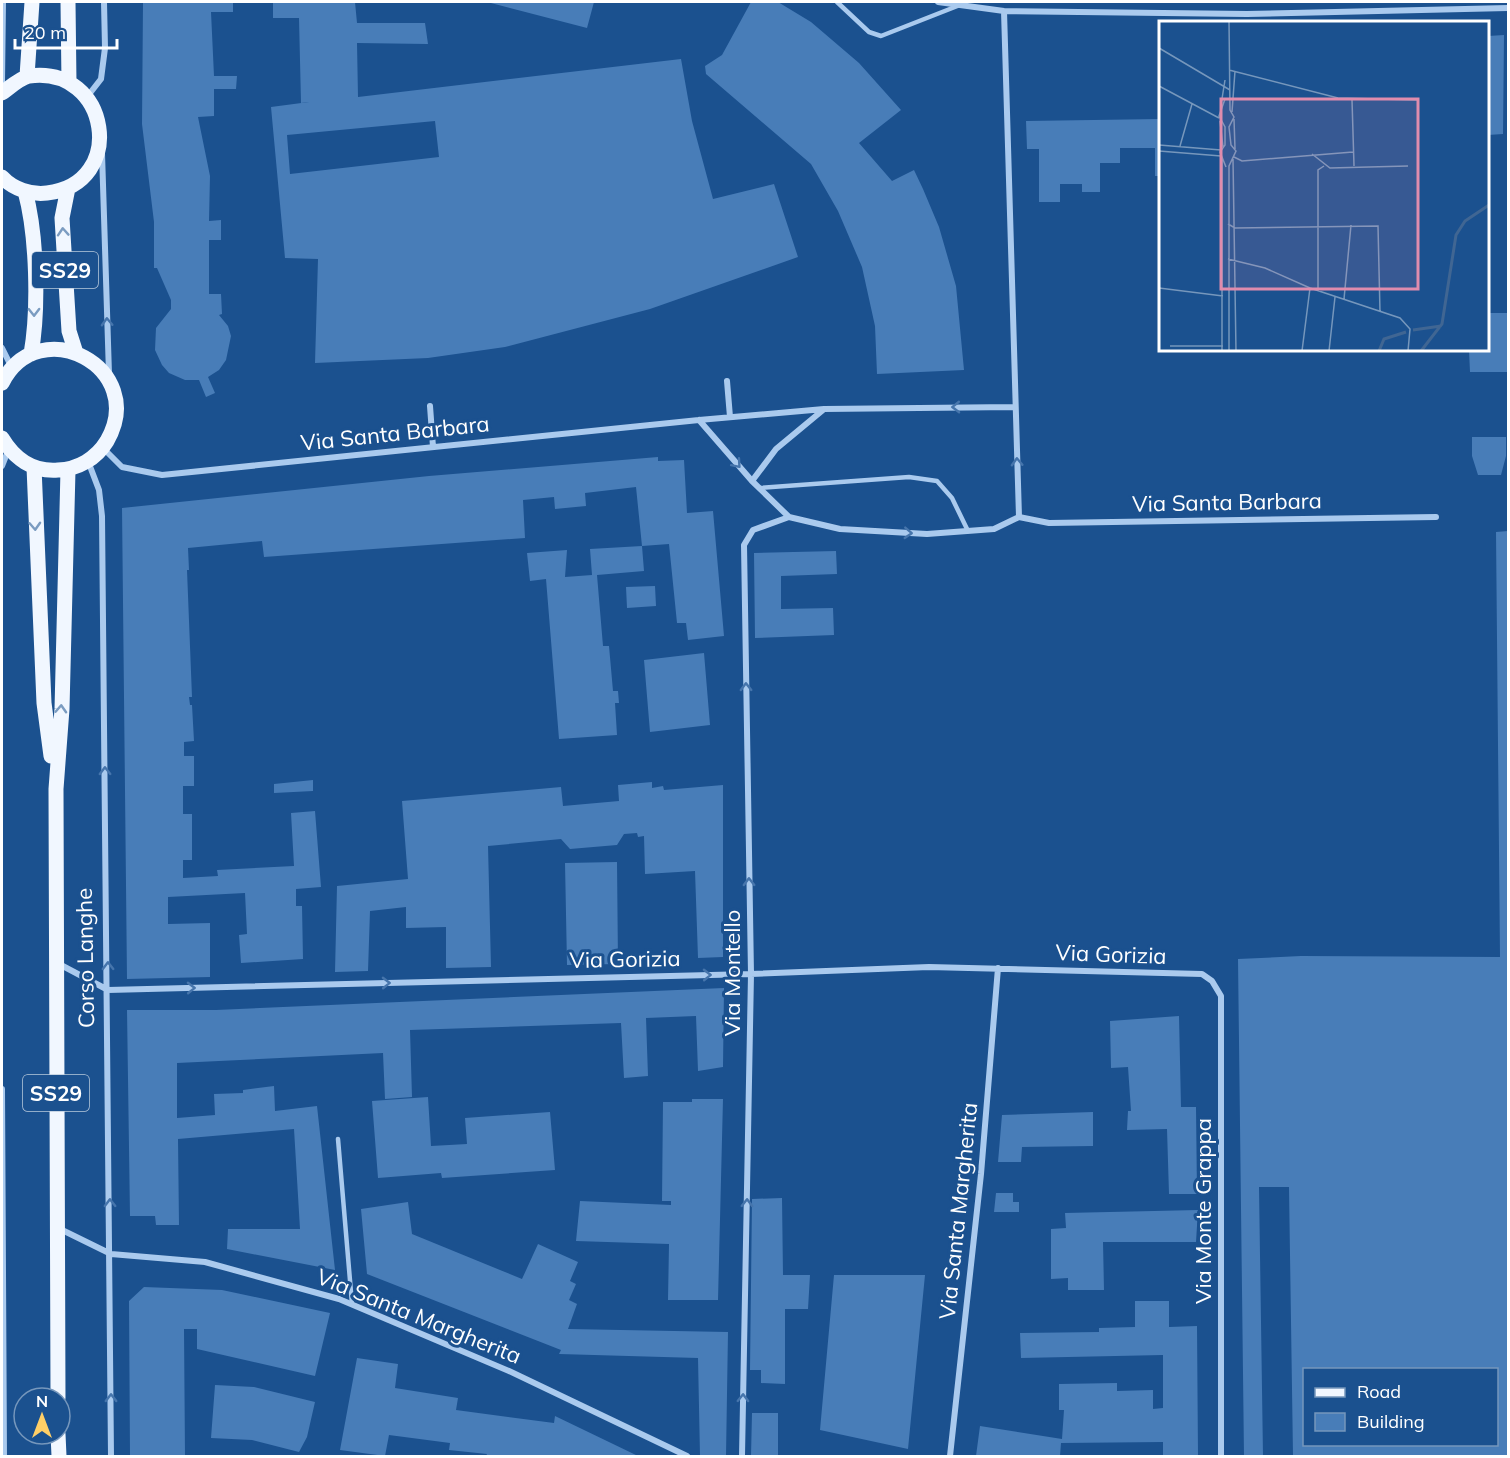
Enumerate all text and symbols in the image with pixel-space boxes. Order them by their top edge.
scale bar [15,12,117,50]
text: 20 m [24,21,66,44]
inset map [1159,21,1489,351]
one-way arrow [56,228,69,237]
road number: SS29 [32,252,98,288]
one-way arrow [28,307,41,316]
one-way arrow [101,318,113,327]
one-way arrow [951,401,960,414]
street label: Via Santa Barbara [299,409,491,457]
one-way arrow [730,457,741,468]
one-way arrow [1011,457,1023,466]
street label: Via Santa Barbara [1132,486,1322,518]
one-way arrow [29,521,42,530]
one-way arrow [904,526,913,539]
one-way arrow [740,683,752,692]
one-way arrow [55,705,68,714]
one-way arrow [99,767,112,776]
one-way arrow [743,878,756,887]
street label: Corso Langhe [70,888,100,1028]
street label: Via Montello [718,910,746,1036]
street label: Via Gorizia [1055,938,1167,970]
street label: Via Gorizia [569,944,681,974]
one-way arrow [102,962,114,971]
one-way arrow [703,969,712,982]
one-way arrow [382,977,391,990]
one-way arrow [187,982,196,994]
road number: SS29 [23,1075,89,1111]
street label: Via Santa Margherita [933,1101,983,1321]
street label: Via Monte Grappa [1189,1118,1217,1304]
one-way arrow [104,1199,117,1208]
one-way arrow [741,1199,753,1208]
street label: Via Santa Margherita [313,1262,525,1370]
legend [1303,1368,1498,1446]
text: Road [1357,1380,1401,1403]
north arrow [12,1386,72,1446]
text: N [36,1391,48,1411]
one-way arrow [105,1393,117,1402]
one-way arrow [737,1394,750,1403]
text: Building [1357,1410,1425,1433]

